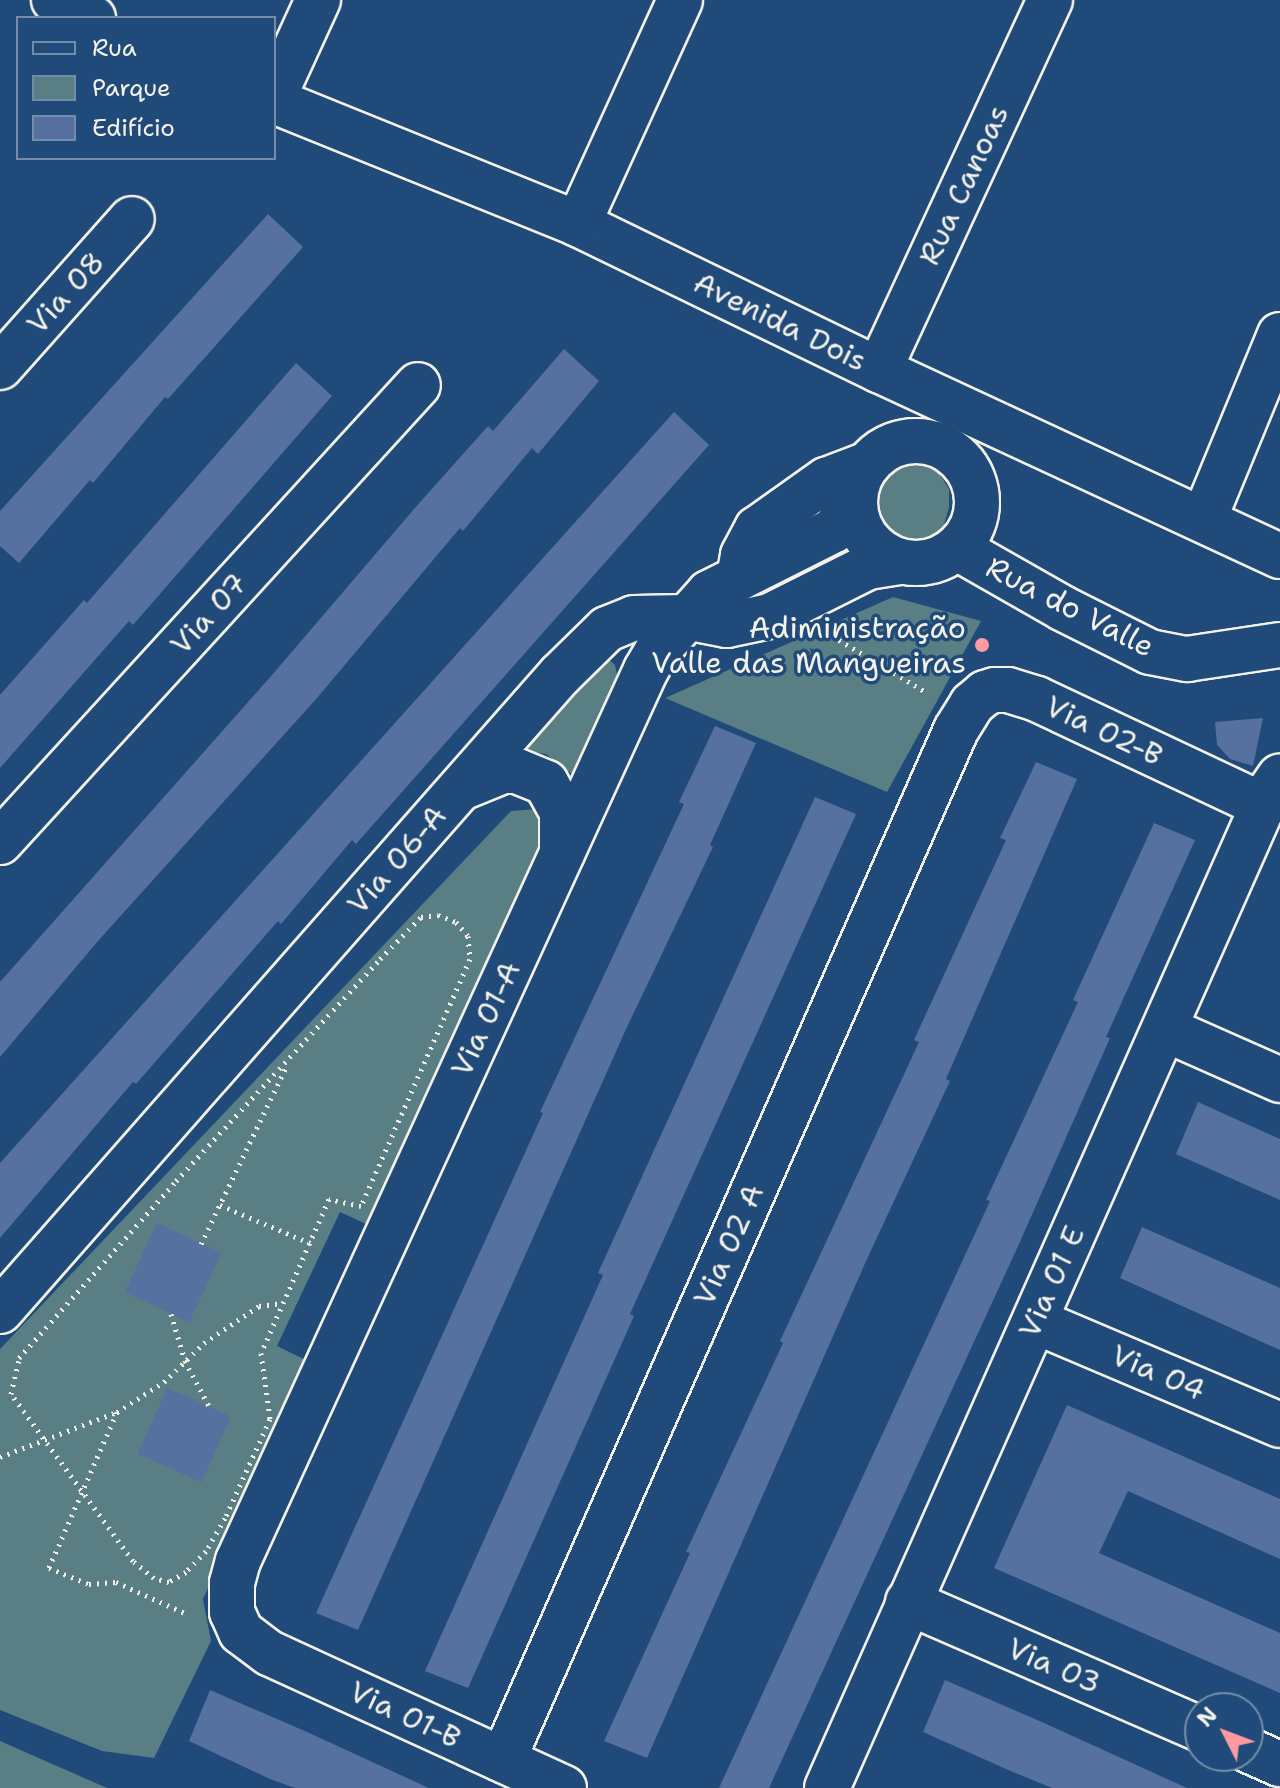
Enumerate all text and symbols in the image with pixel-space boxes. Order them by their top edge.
legend [16,16,276,160]
text: Rua [92,32,137,64]
text: Parque [92,72,171,104]
street label: Rua Canoas [911,99,1017,271]
text: Edifício [92,112,175,144]
street label: Via 08 [20,244,112,342]
street label: Avenida Dois [688,265,872,379]
street label: Rua do Valle [980,549,1160,665]
street label: Via 07 [163,566,255,662]
place label: Adiministração Valle das Mangueiras [651,610,966,680]
marker: Adiministração Valle das Mangueiras [973,636,991,654]
street label: Via 02-B [1040,688,1168,774]
street label: Via 06-A [340,798,454,922]
street label: Via 01-A [444,956,528,1082]
street label: Via 02 A [686,1179,772,1311]
street label: Via 01 E [1011,1220,1093,1344]
street label: Via 04 [1106,1337,1210,1409]
street label: Via 03 [1002,1630,1106,1702]
street label: Via 01-B [344,1674,466,1756]
north arrow [1184,1692,1264,1772]
text: N [1191,1701,1224,1733]

